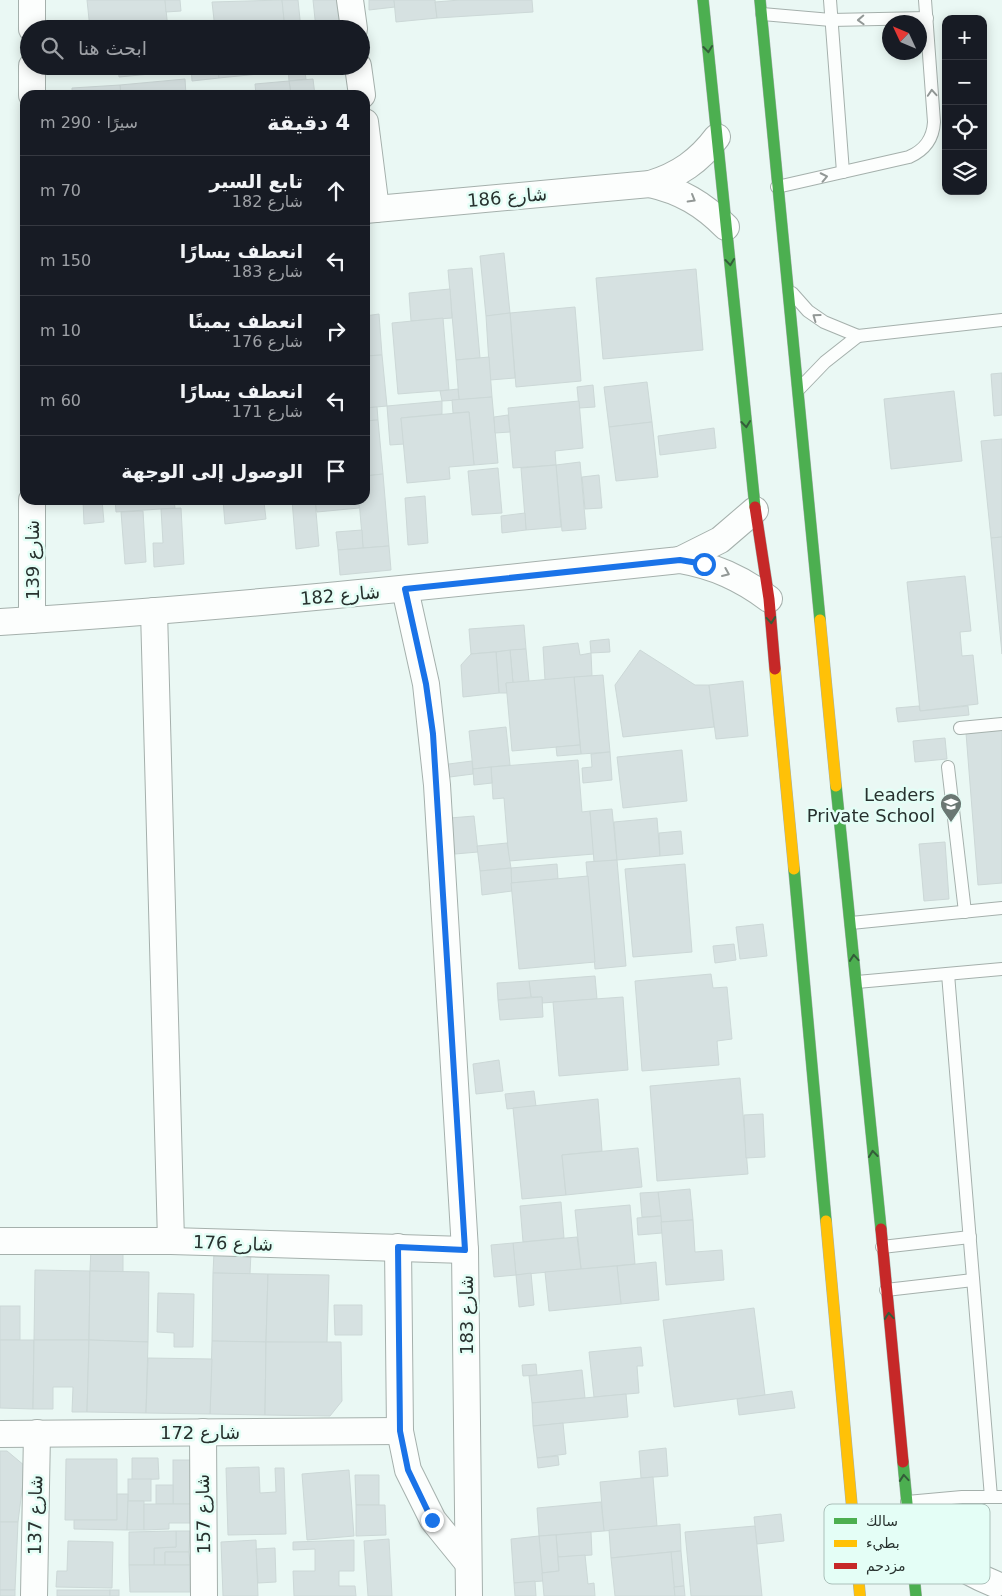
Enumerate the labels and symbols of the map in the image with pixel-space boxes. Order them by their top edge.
one-way arrow [856,14,864,25]
north arrow [882,15,927,60]
one-way arrow [702,45,713,53]
one-way arrow [927,89,938,97]
one-way arrow [820,172,829,182]
street label: شارع 186 [466,183,548,212]
one-way arrow [686,193,695,203]
one-way arrow [724,259,735,267]
one-way arrow [812,314,822,323]
one-way arrow [740,420,751,428]
street label: شارع 139 [22,520,44,600]
route start [693,553,716,576]
one-way arrow [722,567,730,577]
street label: شارع 182 [299,581,381,610]
one-way arrow [765,616,776,624]
place label: Leaders Private School [807,784,935,826]
school or university icon: Leaders Private School [939,792,963,823]
one-way arrow [849,953,860,961]
one-way arrow [868,1150,879,1158]
street label: شارع 176 [193,1231,273,1256]
street label: شارع 183 [456,1275,478,1355]
one-way arrow [884,1312,895,1320]
street label: شارع 172 [160,1422,240,1444]
street label: شارع 157 [192,1474,215,1554]
one-way arrow [899,1474,910,1482]
street label: شارع 137 [24,1475,47,1555]
legend [824,1504,990,1584]
route end [421,1509,444,1532]
text: سالك [866,1513,898,1529]
text: بطيء [866,1535,900,1552]
text: مزدحم [866,1558,905,1575]

